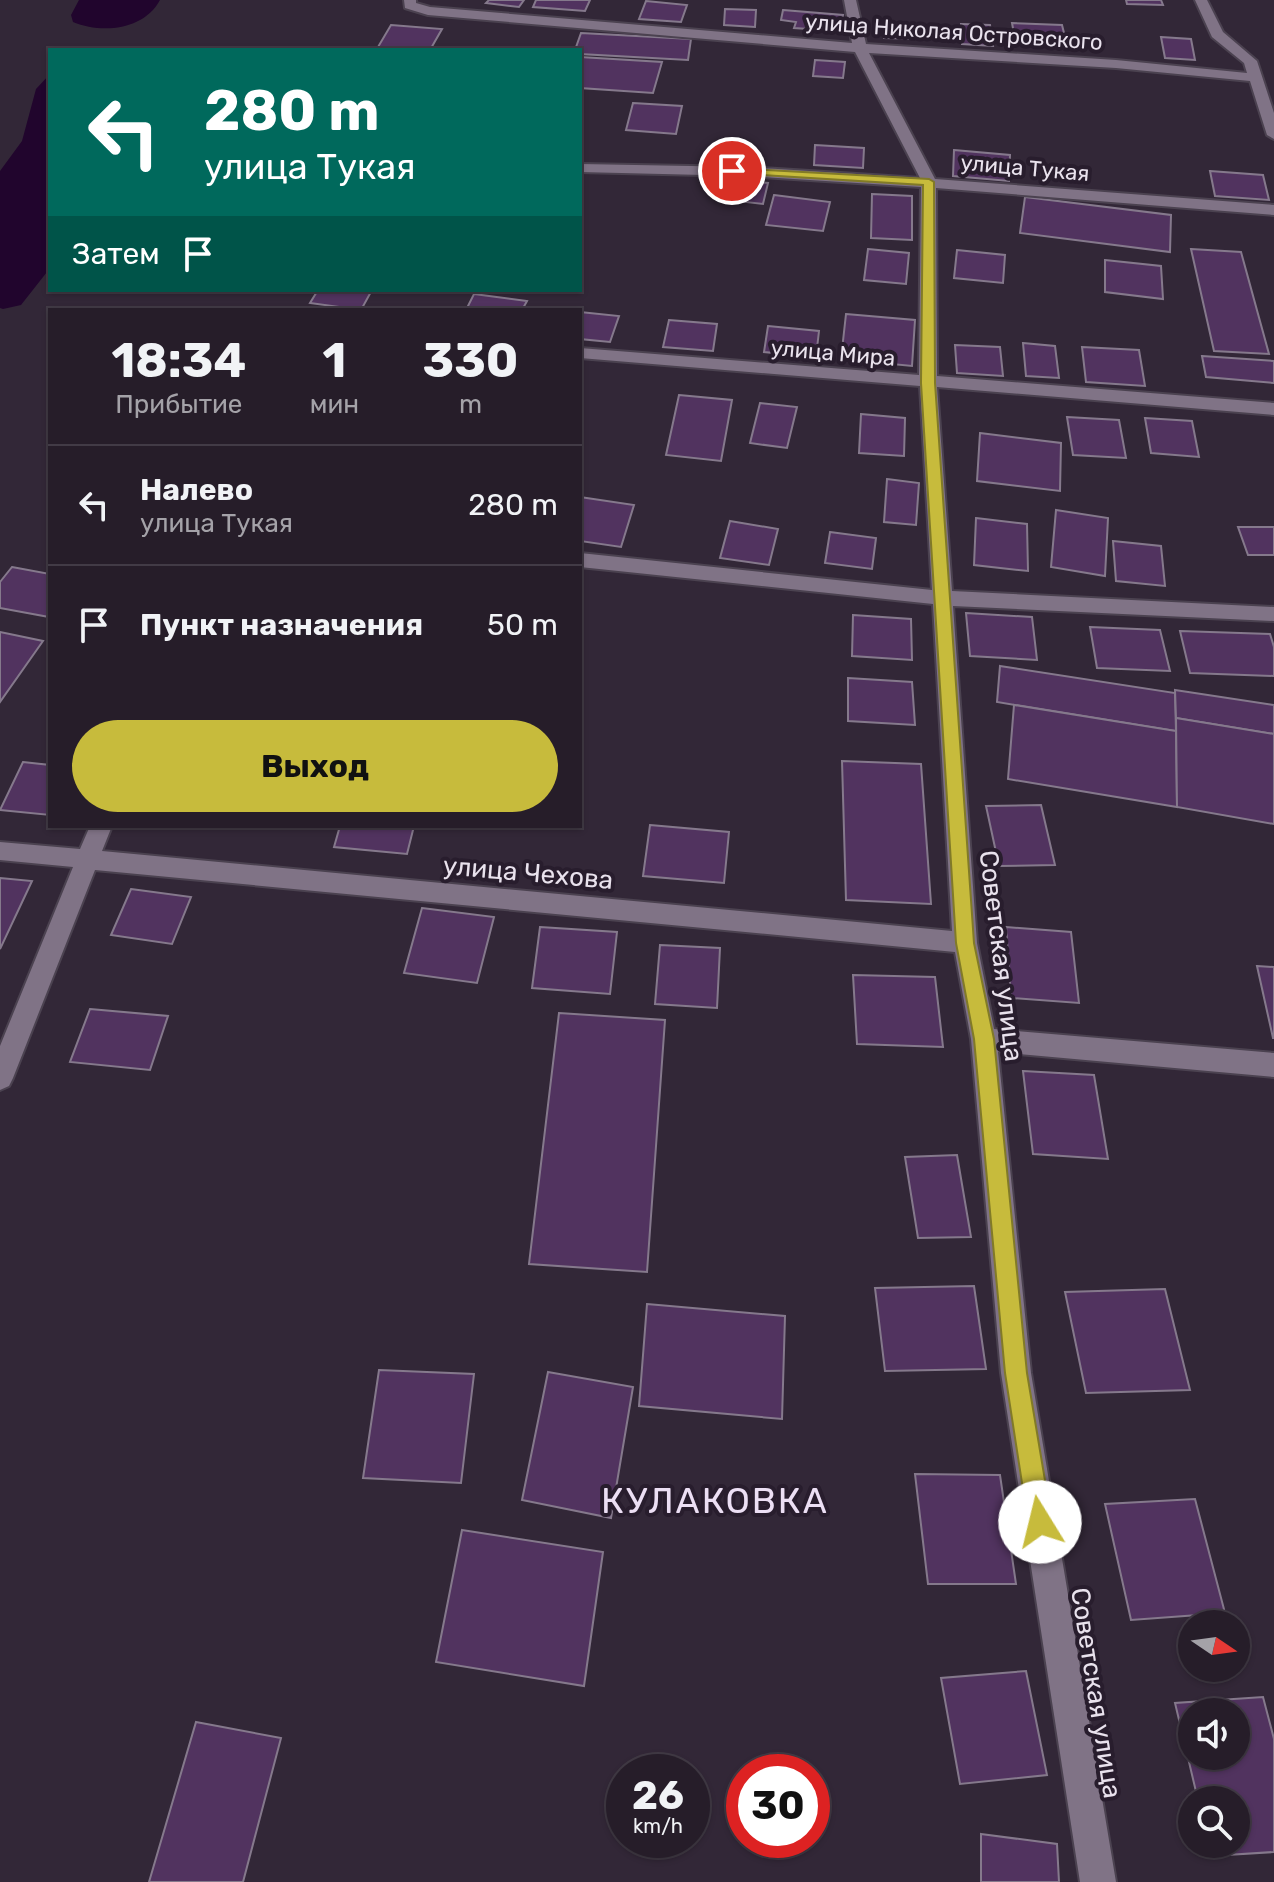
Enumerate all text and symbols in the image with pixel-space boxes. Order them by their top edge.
street label: улица Николая Островского [804,8,1104,56]
text: 280 m [204,78,380,144]
icon: left [72,80,176,184]
pin [698,137,766,205]
text: улица Тукая [204,145,416,188]
icon: arrive [710,149,754,193]
street label: улица Тукая [959,149,1091,187]
icon: arrive [176,232,220,276]
text: Затем [72,236,160,272]
text: 18:34 [111,332,246,389]
text: 1 [323,332,346,389]
text: 330 [423,332,519,389]
street label: улица Мира [770,334,896,372]
text: Прибытие [115,389,242,420]
text: мин [310,389,359,420]
text: m [459,389,482,420]
text: Налево [140,472,253,508]
icon: left [72,483,116,527]
text: 280 m [468,487,558,523]
text: улица Тукая [140,508,293,539]
icon: arrive [72,603,116,647]
text: Пункт назначения [140,607,423,643]
text: 50 m [487,607,558,643]
button: Выход [72,720,558,812]
street label: Советская улица [973,849,1029,1063]
street label: улица Чехова [442,850,614,896]
district label: КУЛАКОВКА [601,1479,829,1522]
position arrow [998,1480,1082,1564]
street label: Советская улица [1064,1586,1128,1800]
north arrow [1178,1610,1250,1682]
map controls [1178,1610,1250,1858]
button: sound [1178,1698,1250,1770]
speed limit sign: 30 [726,1754,830,1858]
text: 26 [632,1772,684,1819]
button: search [1178,1786,1250,1858]
text: km/h [633,1814,683,1838]

